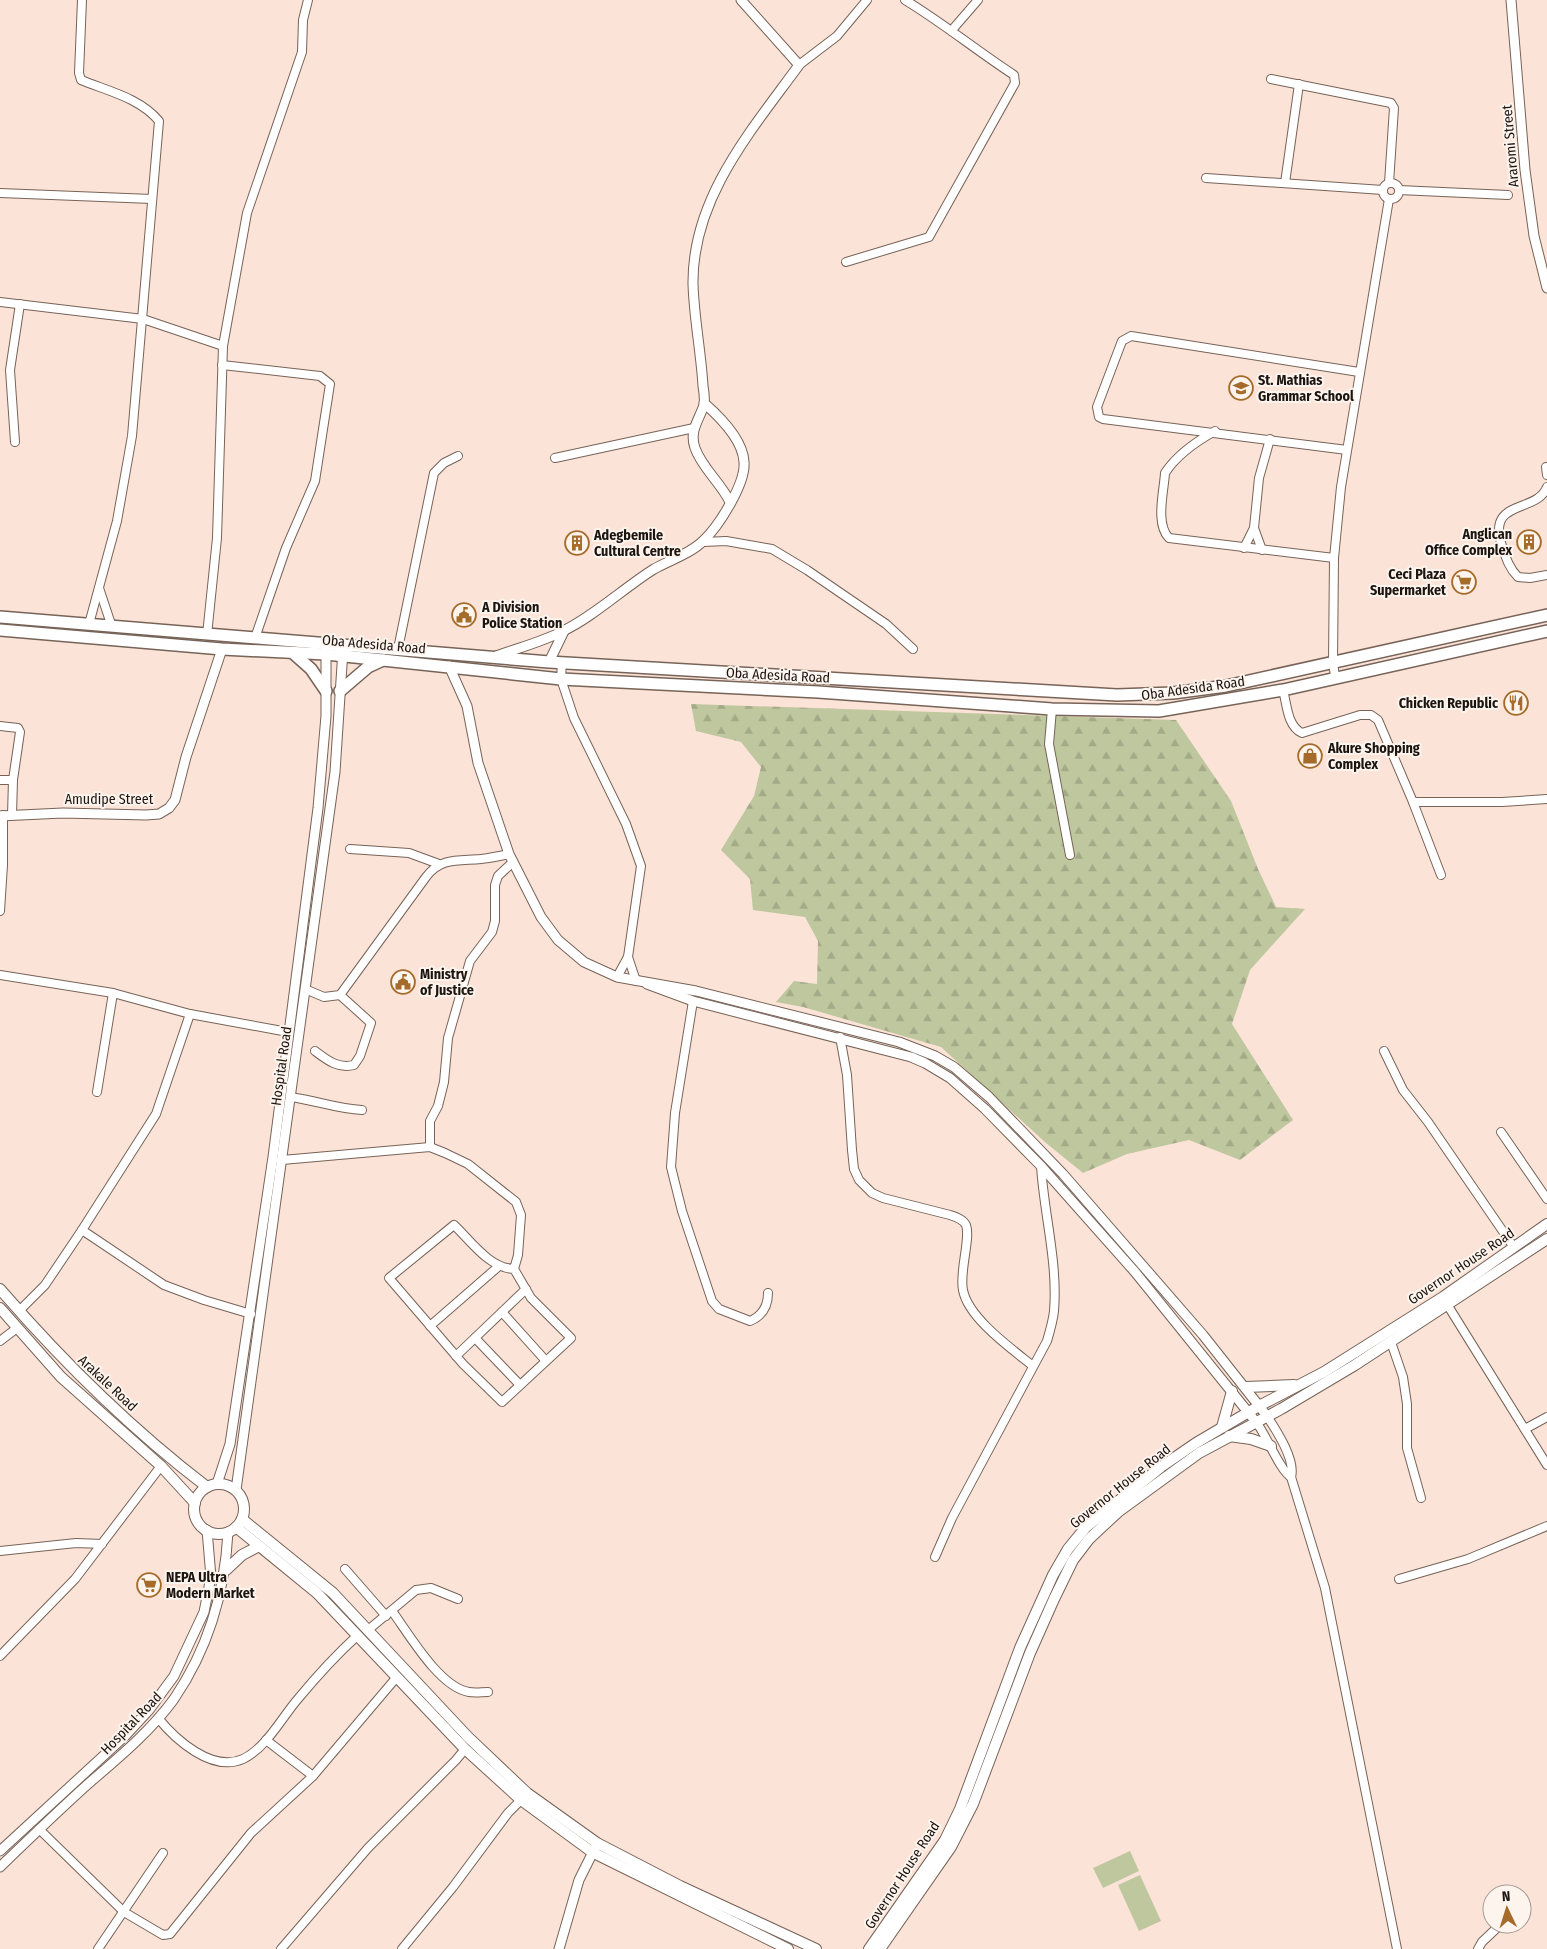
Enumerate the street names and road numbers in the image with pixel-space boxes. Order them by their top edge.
street label: Araromi Street [1498,104,1523,188]
street label: Oba Adesida Road [321,631,427,658]
street label: Oba Adesida Road [725,664,830,687]
street label: Oba Adesida Road [1140,673,1246,704]
street label: Amudipe Street [65,791,154,808]
street label: Hospital Road [268,1025,295,1107]
street label: Governor House Road [1405,1225,1518,1308]
street label: Arakale Road [75,1352,141,1415]
street label: Governor House Road [1067,1441,1174,1532]
street label: Hospital Road [97,1689,165,1758]
street label: Governor House Road [861,1818,943,1932]

